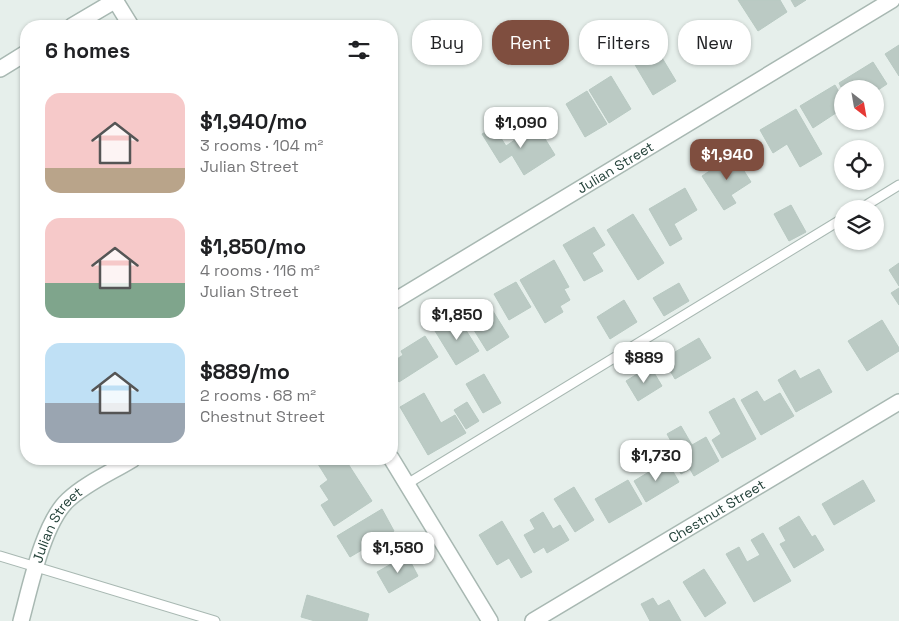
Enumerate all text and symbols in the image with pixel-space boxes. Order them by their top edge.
chip: Buy [412,20,482,65]
chip: Rent [492,20,569,65]
chip: Filters [579,20,668,65]
chip: New [678,20,751,65]
icon: filters [345,36,373,64]
text: 6 homes [45,37,130,64]
north arrow [834,80,884,130]
map controls [834,80,884,250]
pin: $1,090 [480,106,562,149]
text: $1,940/mo [200,108,307,135]
text: $1,090 [495,112,547,133]
icon: home [85,113,145,173]
text: 3 rooms · 104 m² [200,135,323,156]
street label: Julian Street [574,137,657,198]
pin: $1,940 [686,138,768,181]
button: locate [834,140,884,190]
text: $1,940 [701,144,753,165]
text: Julian Street [200,156,299,177]
button: layers [834,200,884,250]
text: $1,850/mo [200,233,306,260]
icon: home [85,238,145,298]
text: 4 rooms · 116 m² [200,260,320,281]
text: Julian Street [200,281,299,302]
pin: $1,850 [416,298,498,341]
text: $1,850 [431,304,483,325]
pin: $889 [614,342,674,384]
text: $889 [625,347,663,368]
text: $889/mo [200,358,290,385]
icon: home [85,363,145,423]
text: 2 rooms · 68 m² [200,385,316,406]
text: Chestnut Street [200,406,325,427]
pin: $1,730 [615,440,697,482]
text: $1,730 [631,445,681,466]
street label: Chestnut Street [665,475,768,547]
street label: Julian Street [28,483,86,565]
pin: $1,580 [357,532,439,574]
text: $1,580 [372,537,424,558]

